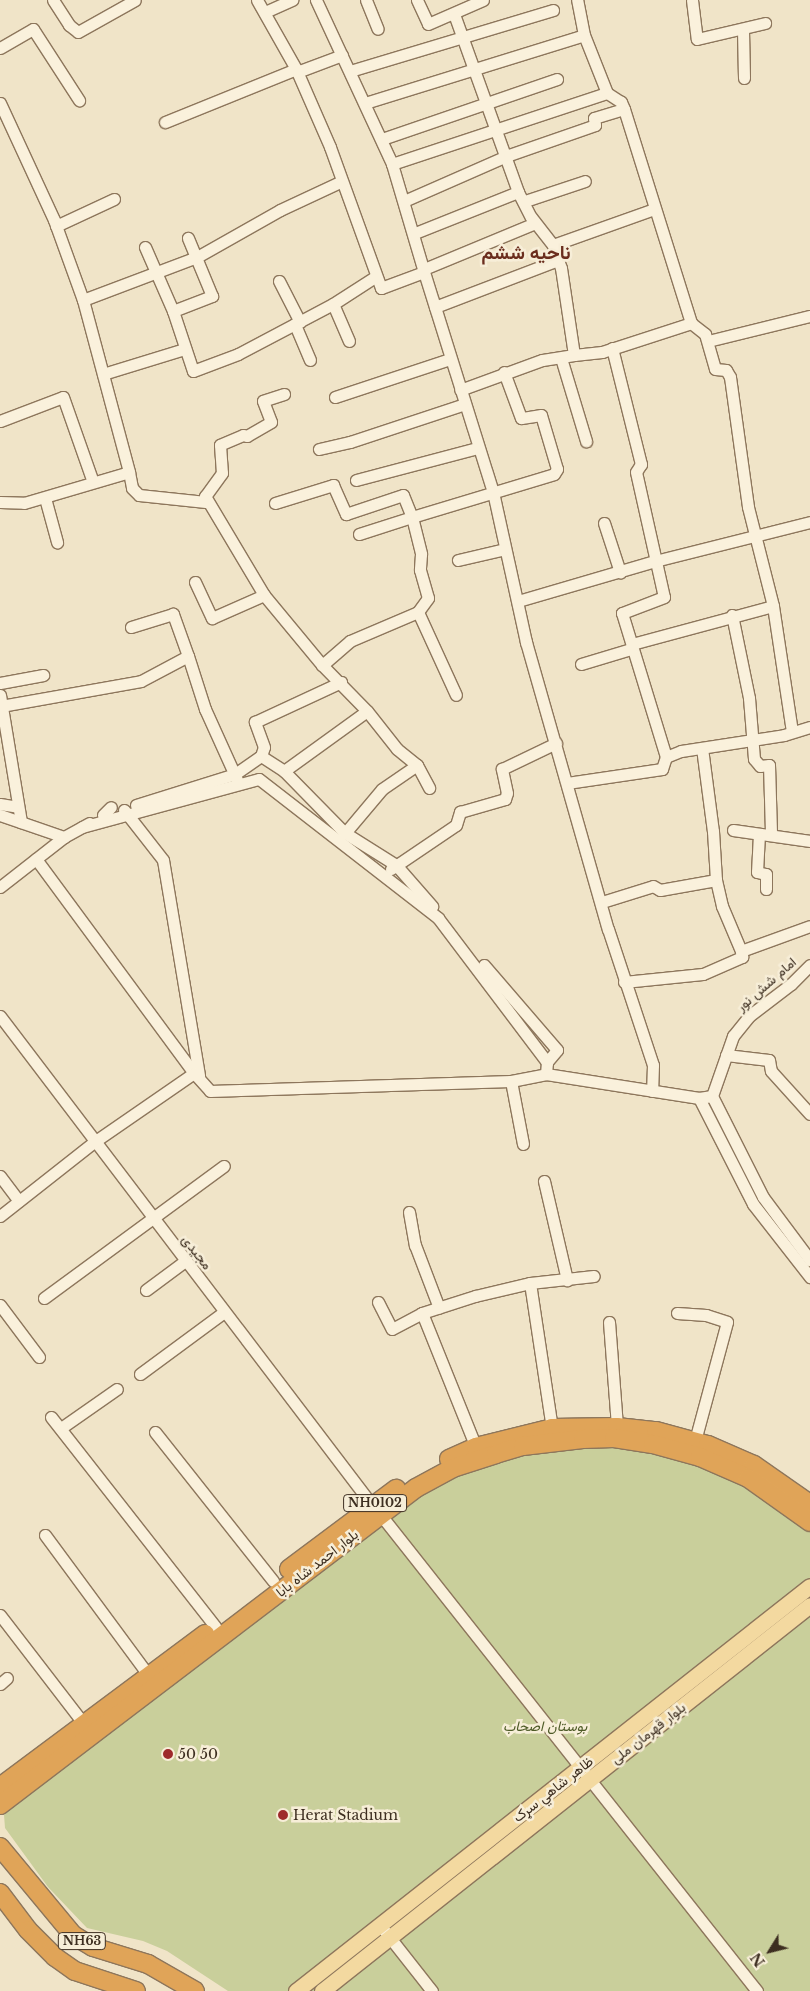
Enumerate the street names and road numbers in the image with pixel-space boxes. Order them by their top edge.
street label: امام شش نور [733,953,799,1015]
street label: مجیدی [178,1231,216,1273]
road number: NH0102 [342,1494,408,1512]
street label: بلوار احمد شاه بابا [273,1526,361,1600]
street label: بلوار قهرمان ملی [607,1699,689,1767]
street label: ظاهر شاهي سړک [510,1753,596,1825]
road number: NH63 [57,1932,107,1950]

